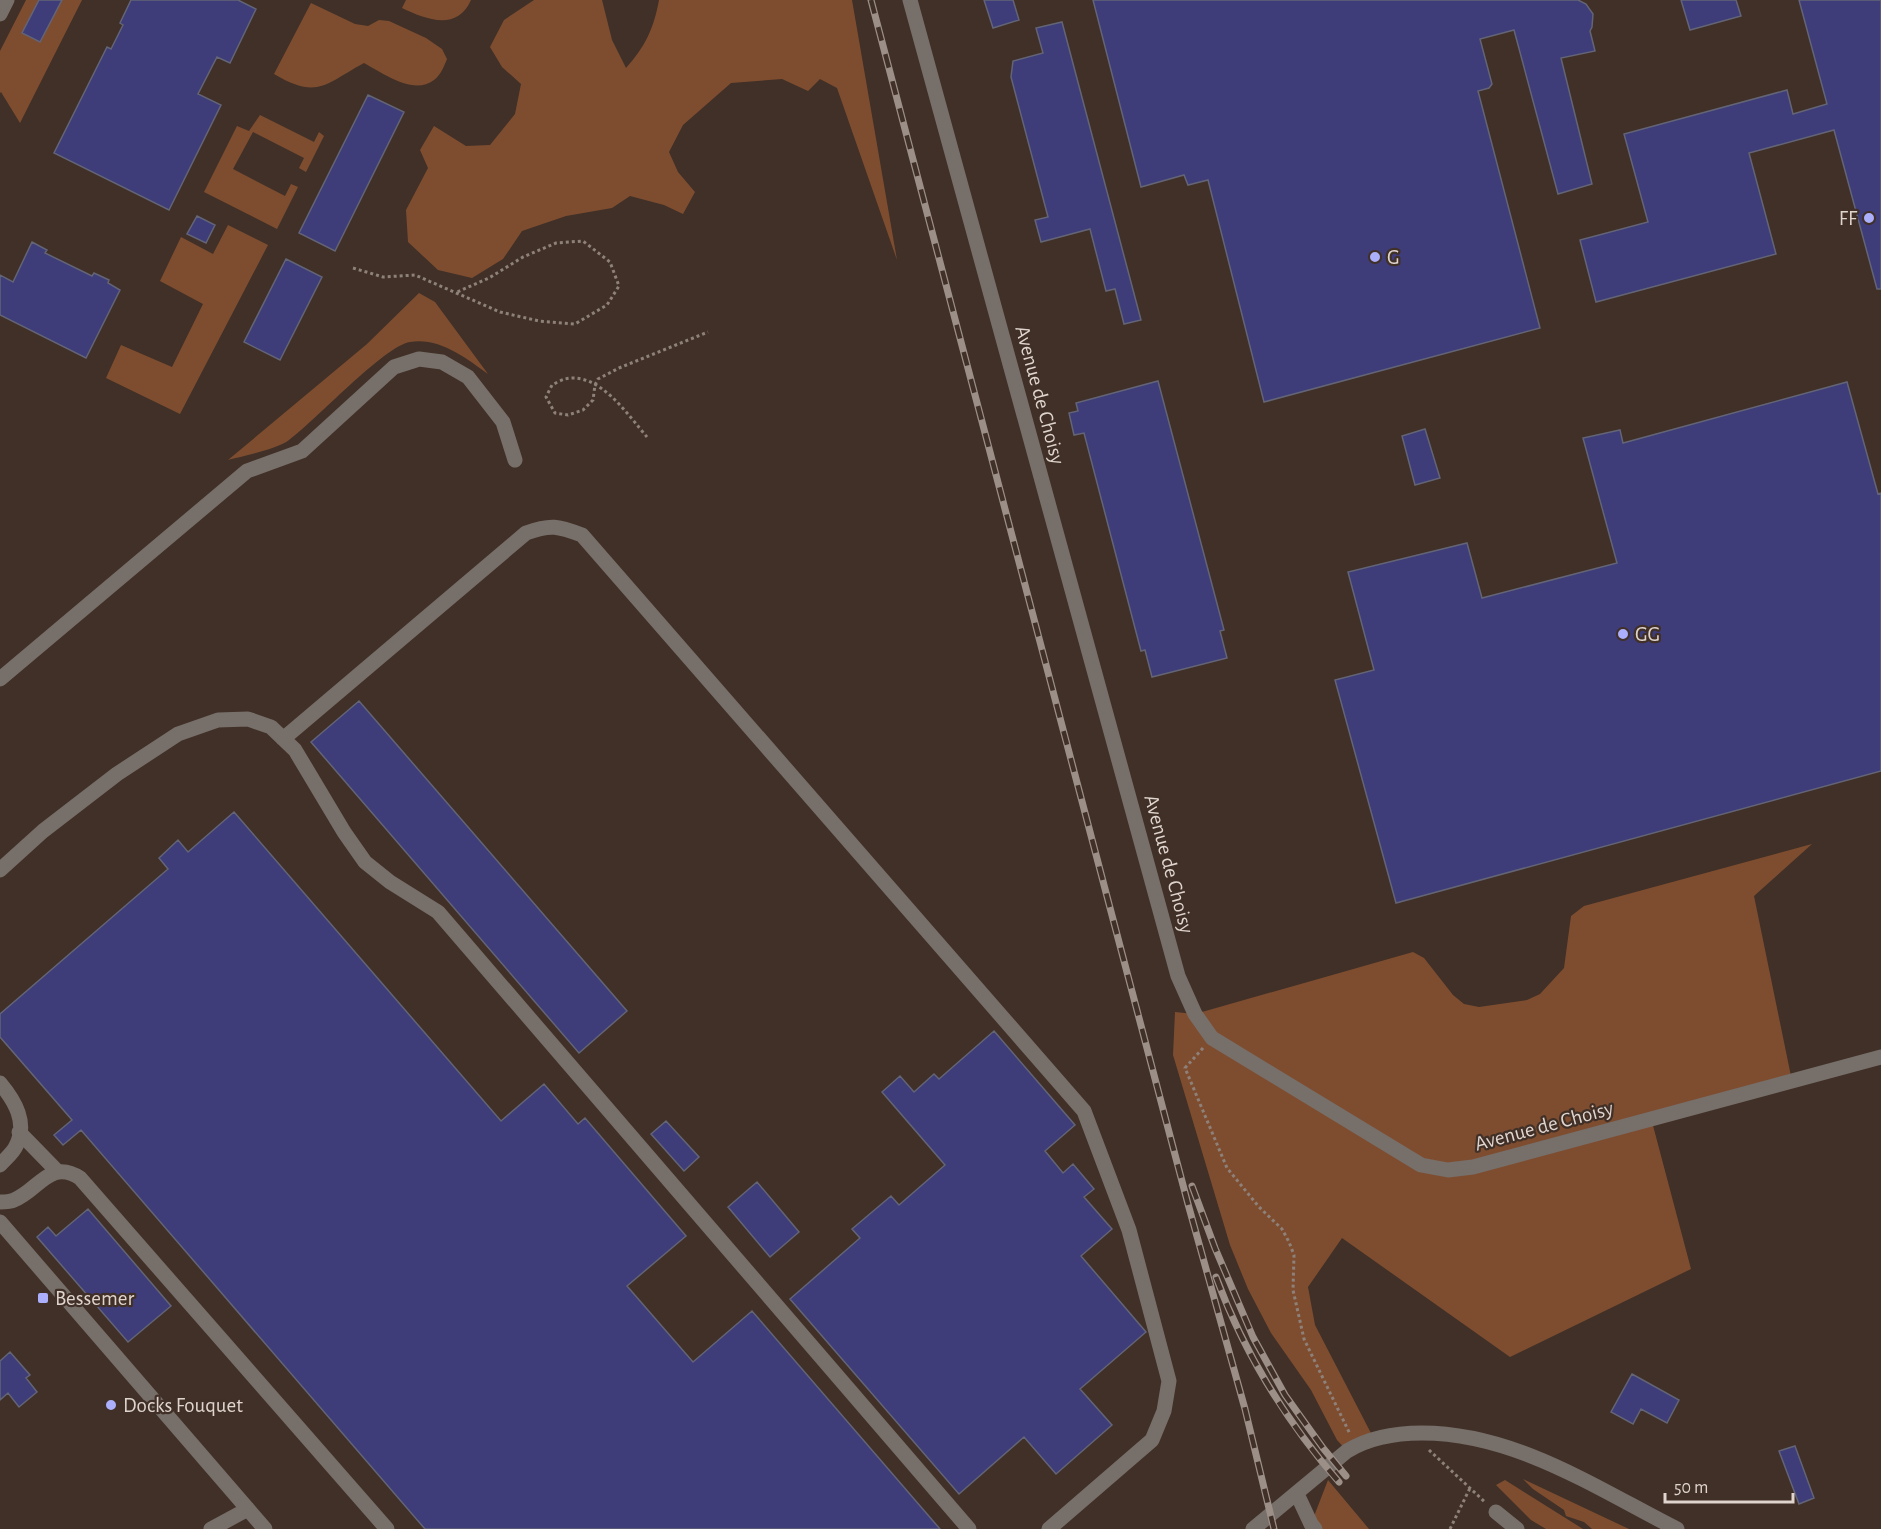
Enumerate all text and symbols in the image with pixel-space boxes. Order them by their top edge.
place label: FF [1839,208,1858,229]
marker: FF [1862,211,1876,225]
place label: G [1387,247,1400,268]
marker: G [1368,250,1382,264]
street label: Avenue de Choisy [1011,323,1069,467]
place label: GG [1635,624,1660,645]
marker: GG [1616,627,1630,641]
street label: Avenue de Choisy [1140,792,1198,936]
street label: Avenue de Choisy [1472,1097,1616,1155]
place label: Bessemer [55,1288,134,1309]
marker: Bessemer [36,1291,50,1305]
place label: Docks Fouquet [123,1395,243,1416]
marker: Docks Fouquet [104,1398,118,1412]
scale bar [1665,1466,1792,1504]
text: 50 m [1674,1479,1708,1497]

